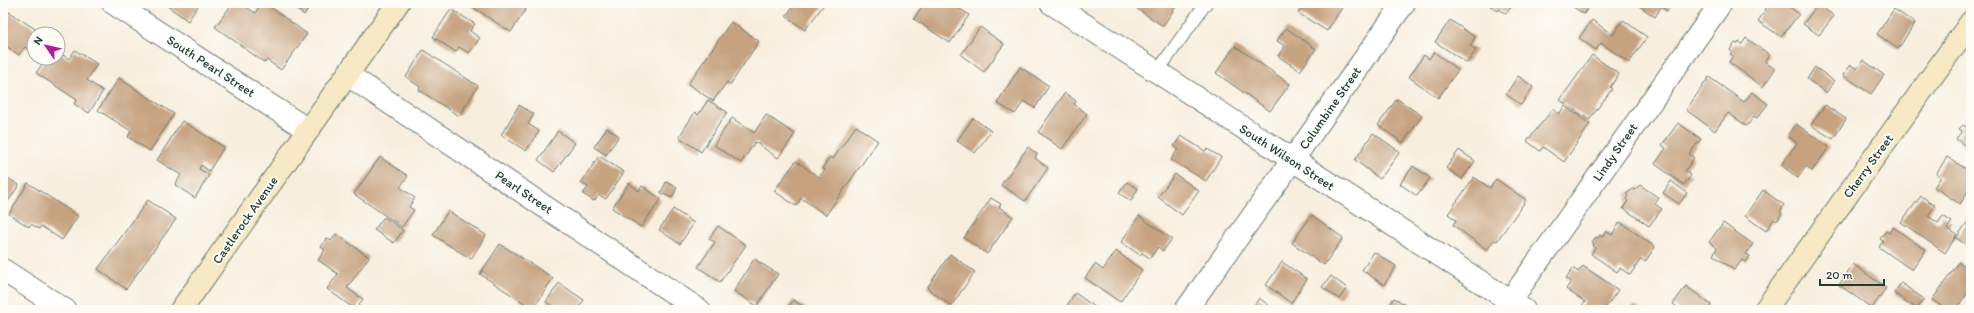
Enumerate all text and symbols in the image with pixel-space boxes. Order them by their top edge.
north arrow [26,26,66,66]
street label: South Pearl Street [164,32,258,100]
text: N [31,34,46,47]
street label: Columbine Street [1296,64,1364,152]
street label: Lindy Street [1589,120,1641,184]
street label: South Wilson Street [1237,121,1338,193]
street label: Cherry Street [1840,131,1896,201]
street label: Pearl Street [492,167,556,217]
street label: Castlerock Avenue [209,173,281,267]
scale bar [1820,261,1884,287]
text: 20 m [1826,268,1853,282]

